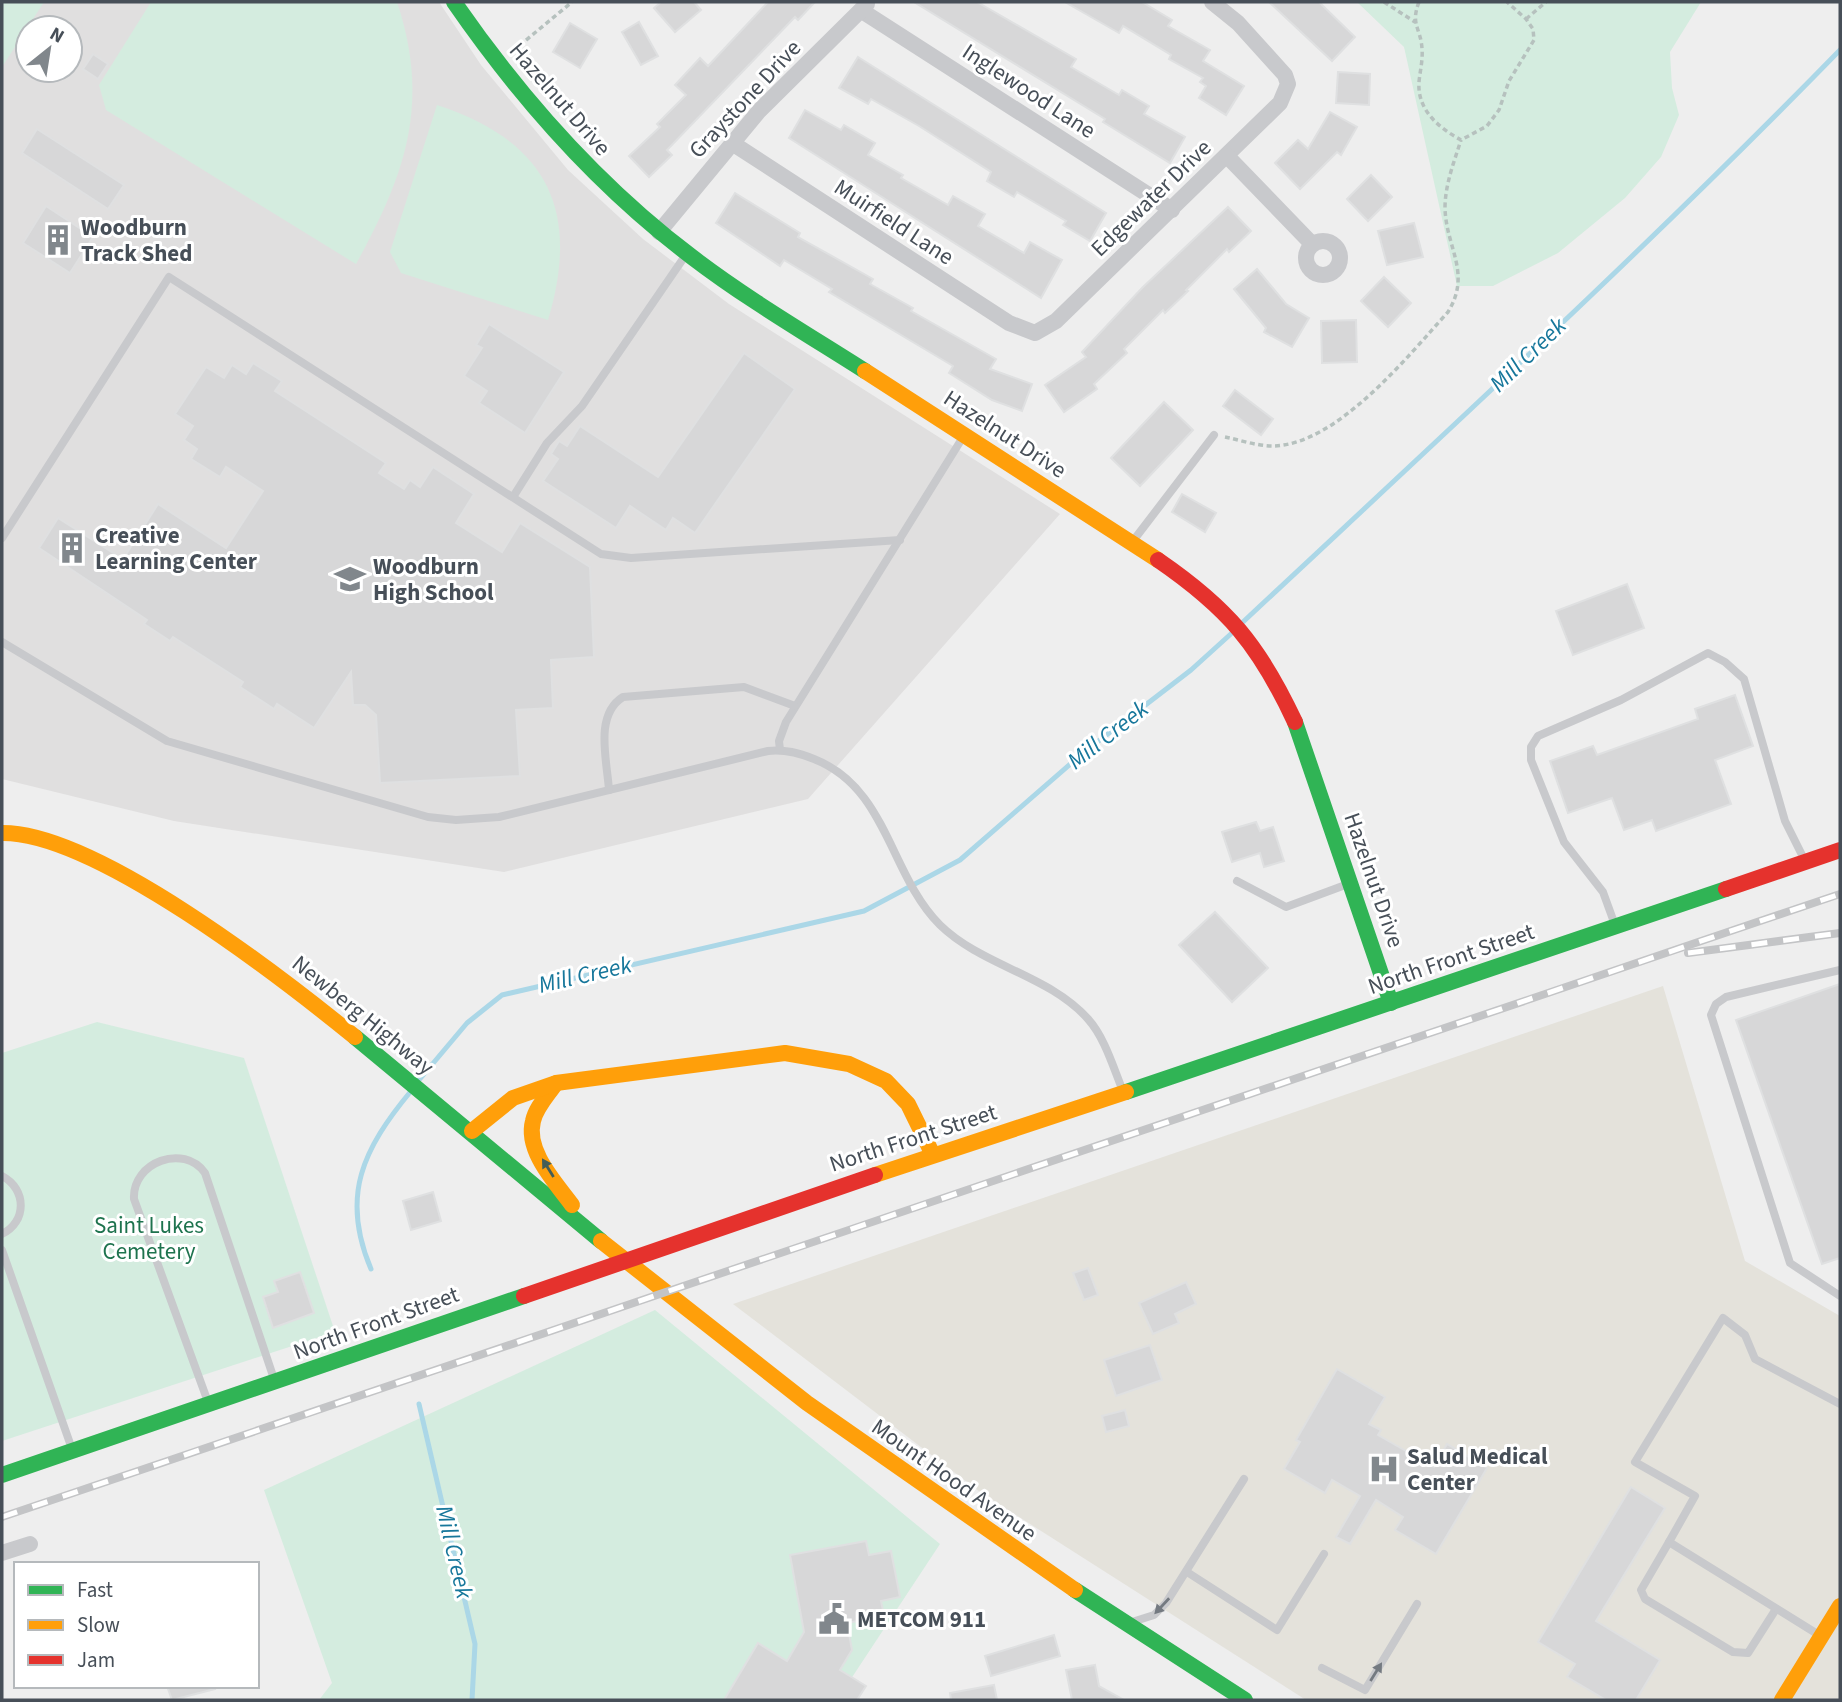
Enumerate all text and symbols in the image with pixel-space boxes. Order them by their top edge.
north arrow [14,14,84,84]
text: N [45,21,69,50]
street label: Graystone Drive [681,32,809,166]
street label: Hazelnut Drive [501,35,619,163]
street label: Inglewood Lane [956,35,1102,147]
street label: Edgewater Drive [1083,132,1219,264]
street label: Muirfield Lane [828,171,960,273]
place label: Woodburn Track Shed [81,211,192,270]
building icon: Woodburn Track Shed [41,223,75,257]
water label: Mill Creek [1482,309,1575,401]
street label: Hazelnut Drive [937,382,1073,486]
place label: Creative Learning Center [95,519,258,578]
building icon: Creative Learning Center [55,531,89,565]
place label: Woodburn High School [373,550,494,609]
school or university icon: Woodburn High School [333,562,367,596]
water label: Mill Creek [1060,692,1157,778]
street label: Hazelnut Drive [1335,808,1413,952]
street label: North Front Street [1363,915,1539,1003]
street label: Newberg Highway [285,947,441,1083]
water label: Mill Creek [535,947,636,1003]
street label: North Front Street [825,1095,1001,1181]
one-way arrow [542,1159,555,1178]
park label: Saint Lukes Cemetery [94,1209,204,1268]
street label: North Front Street [289,1278,464,1368]
street label: Mount Hood Avenue [865,1411,1043,1549]
place label: Salud Medical Center [1407,1440,1548,1499]
hospital icon: Salud Medical Center [1367,1452,1401,1486]
water label: Mill Creek [426,1502,482,1603]
legend [14,1562,259,1688]
text: Fast [77,1575,113,1605]
one-way arrow [1154,1597,1171,1614]
public building icon: METCOM 911 [817,1602,851,1636]
place label: METCOM 911 [857,1603,986,1636]
text: Slow [77,1610,120,1640]
text: Jam [77,1645,115,1675]
one-way arrow [1369,1662,1382,1681]

